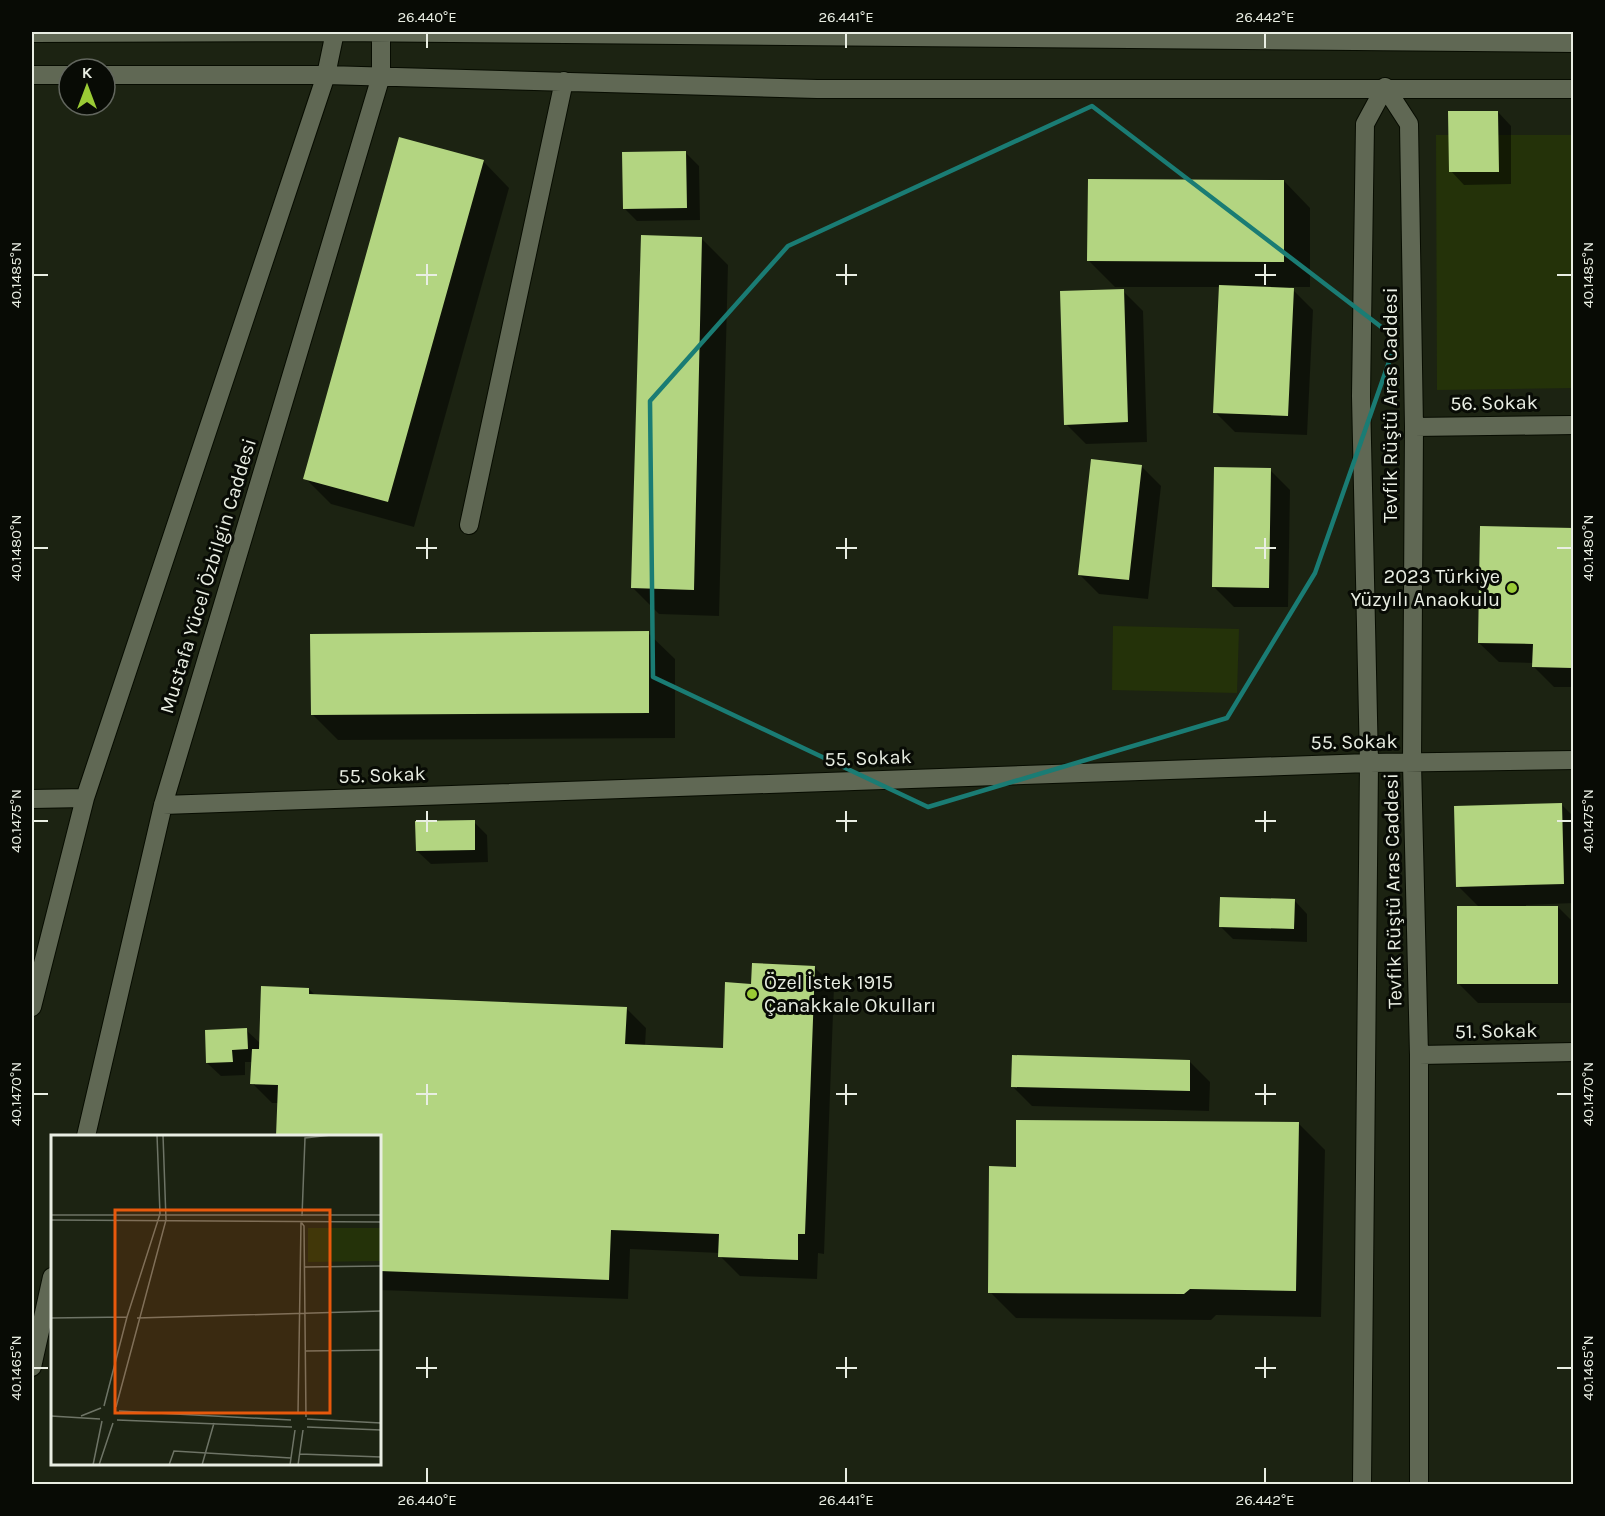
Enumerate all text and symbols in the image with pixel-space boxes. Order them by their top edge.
text: 26.440°E [397,8,457,26]
text: 26.441°E [818,8,874,26]
text: 26.442°E [1236,8,1294,26]
north arrow [57,57,117,117]
text: K [82,63,93,82]
text: 40.1485°N [7,242,25,308]
text: 40.1485°N [1579,242,1597,308]
street label: Tevfik Rüştü Aras Caddesi [1379,287,1402,523]
street label: 56. Sokak [1450,391,1538,415]
street label: Mustafa Yücel Özbilgin Caddesi [155,435,261,717]
text: 40.1480°N [7,515,25,581]
text: 40.1480°N [1579,515,1597,581]
place label: 2023 Türkiye Yüzyılı Anaokulu [1351,565,1500,611]
marker: 2023 Türkiye Yüzyılı Anaokulu [1505,581,1519,595]
street label: 55. Sokak [1310,730,1398,754]
street label: 55. Sokak [824,745,912,771]
street label: 55. Sokak [338,762,426,788]
street label: Tevfik Rüştü Aras Caddesi [1379,773,1407,1009]
text: 40.1475°N [7,789,25,853]
text: 40.1475°N [1579,789,1597,853]
place label: Özel İstek 1915 Çanakkale Okulları [764,971,936,1017]
marker: Özel İstek 1915 Çanakkale Okulları [745,987,759,1001]
street label: 51. Sokak [1454,1019,1538,1043]
text: 40.1470°N [7,1062,25,1126]
text: 40.1470°N [1579,1062,1597,1126]
inset map [51,1135,381,1465]
text: 40.1465°N [7,1335,25,1401]
text: 40.1465°N [1579,1335,1597,1401]
text: 26.440°E [397,1491,457,1509]
text: 26.441°E [818,1491,874,1509]
text: 26.442°E [1236,1491,1294,1509]

